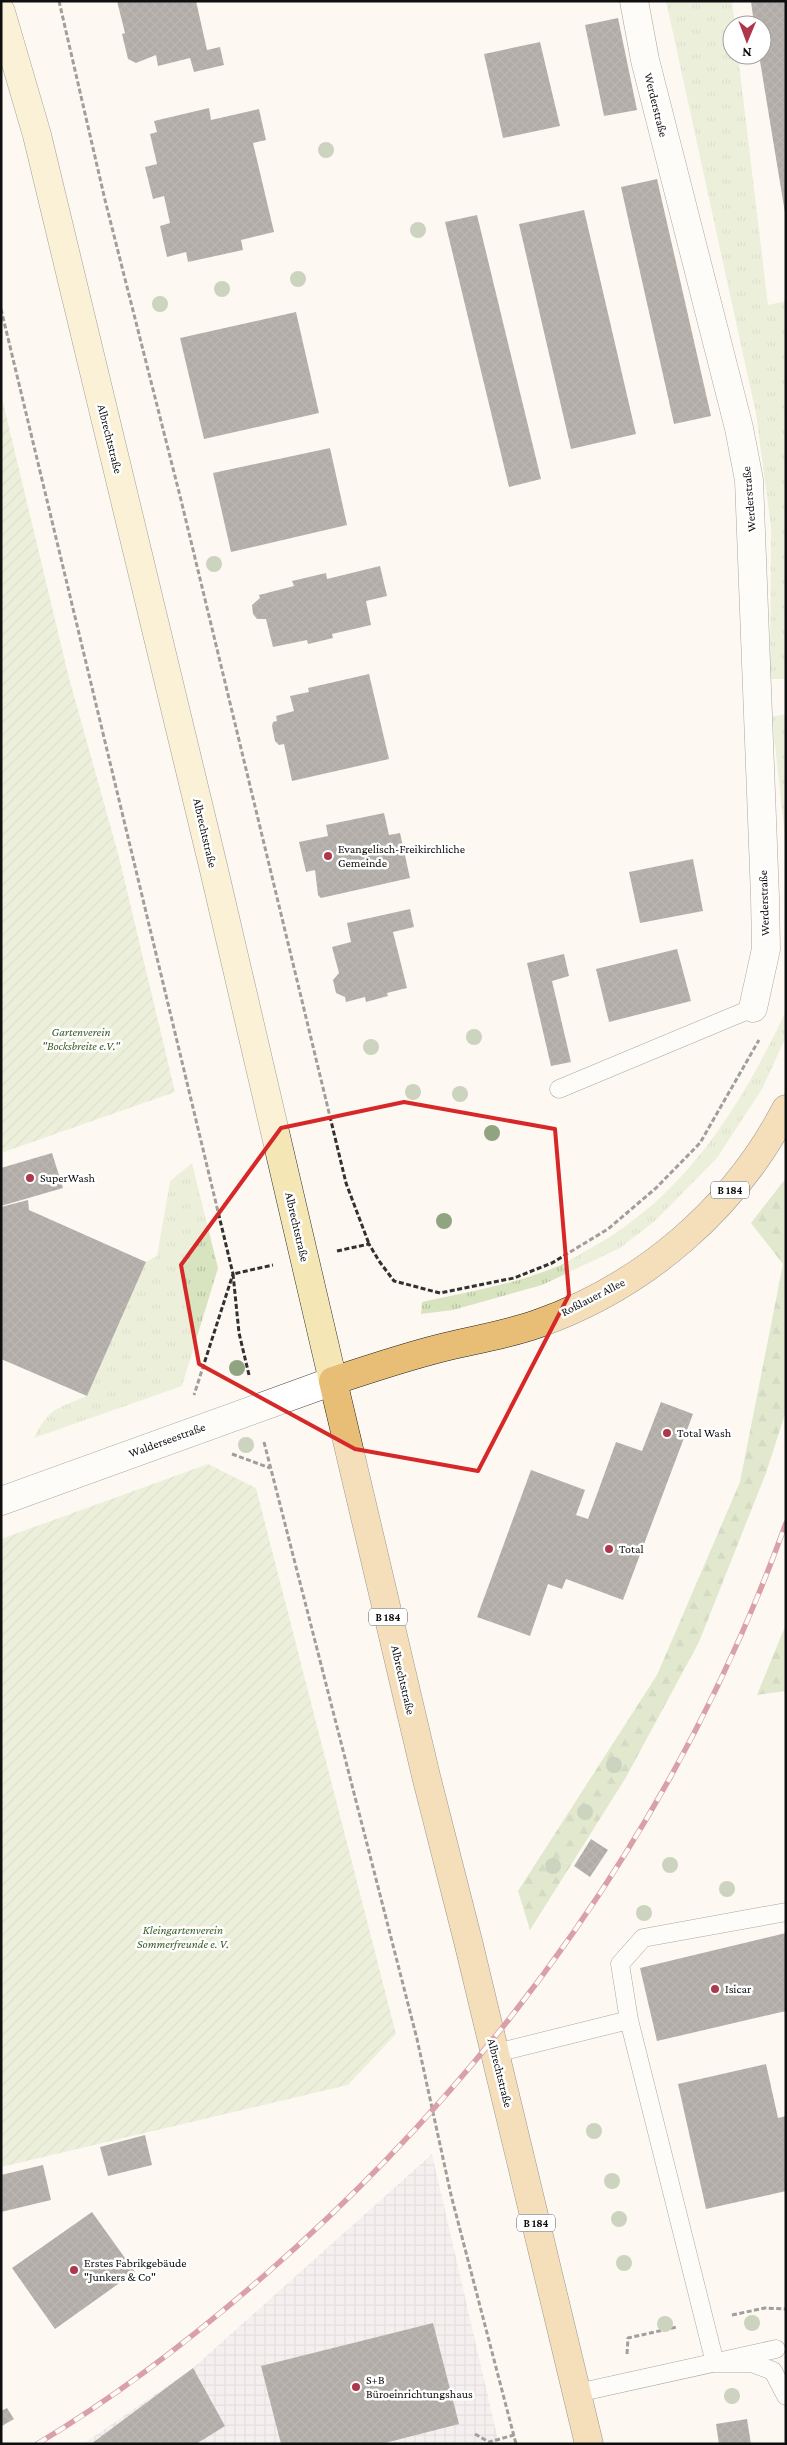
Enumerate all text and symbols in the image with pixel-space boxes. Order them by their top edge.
north arrow [722,15,772,65]
text: N [741,45,752,61]
street label: Werderstraße [641,71,671,139]
street label: Albrechtstraße [95,403,125,475]
street label: Werderstraße [739,466,759,532]
street label: Albrechtstraße [190,797,220,869]
place label: Evangelisch-Freikirchliche Gemeinde [338,842,465,870]
marker: Evangelisch-Freikirchliche Gemeinde [322,850,334,862]
street label: Werderstraße [756,870,772,936]
park label: Gartenverein "Bocksbreite e.V." [42,1025,121,1053]
place label: SuperWash [40,1171,96,1185]
marker: SuperWash [24,1172,36,1184]
road number: B 184 [711,1182,749,1198]
street label: Albrechtstraße [282,1191,312,1263]
street label: Roßlauer Allee [559,1275,627,1319]
street label: Walderseestraße [127,1420,207,1460]
place label: Total Wash [677,1426,732,1440]
marker: Total Wash [661,1427,673,1439]
place label: Total [619,1542,644,1556]
marker: Total [603,1543,615,1555]
road number: B 184 [369,1608,407,1625]
street label: Albrechtstraße [388,1644,418,1716]
park label: Kleingartenverein Sommerfreunde e. V. [137,1923,229,1951]
place label: Isicar [725,1982,752,1996]
marker: Isicar [709,1983,721,1995]
street label: Albrechtstraße [485,2037,515,2109]
road number: B 184 [517,2214,555,2232]
place label: Erstes Fabrikgebäude "Junkers & Co" [84,2256,187,2284]
marker: Erstes Fabrikgebäude "Junkers & Co" [68,2264,80,2276]
place label: S+B Büroeinrichtungshaus [366,2373,473,2401]
marker: S+B Büroeinrichtungshaus [350,2381,362,2393]

